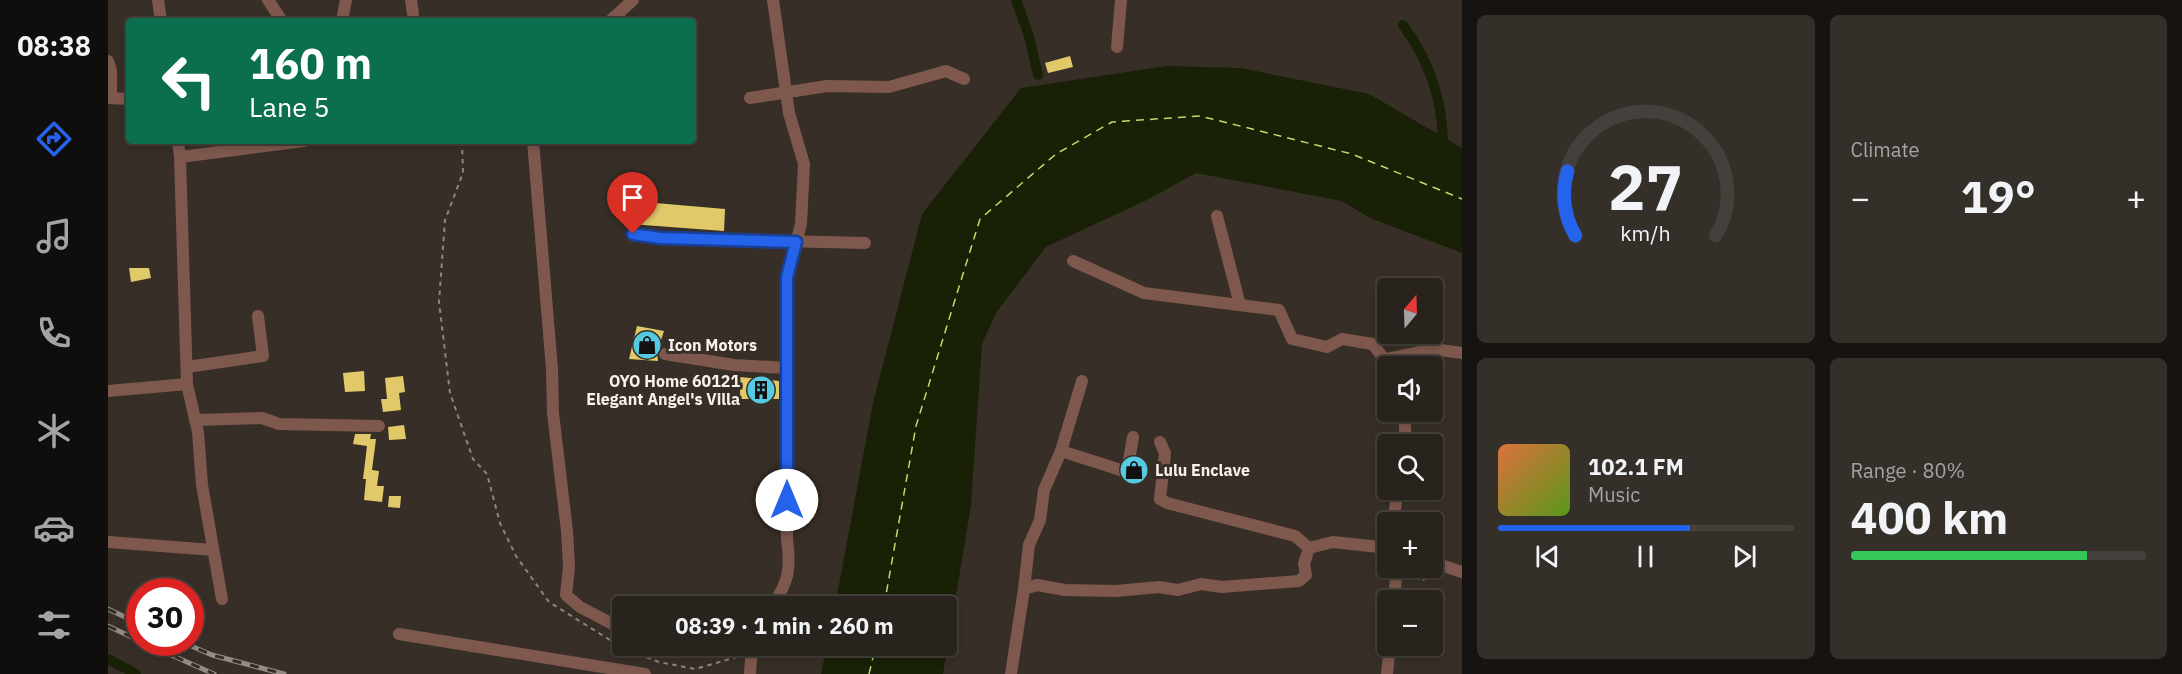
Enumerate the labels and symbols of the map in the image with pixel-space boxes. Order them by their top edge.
pin [607,172,658,234]
north arrow [1377,278,1443,344]
shop icon: Icon Motors [631,329,663,361]
place label: Icon Motors [668,335,757,355]
place label: OYO Home 60121 Elegant Angel's Villa [586,371,740,409]
building icon: OYO Home 60121 Elegant Angel's Villa [745,374,777,406]
shop icon: Lulu Enclave [1118,454,1150,486]
place label: Lulu Enclave [1155,460,1250,480]
position arrow [755,468,819,532]
speed limit sign: 30 [126,578,204,656]

